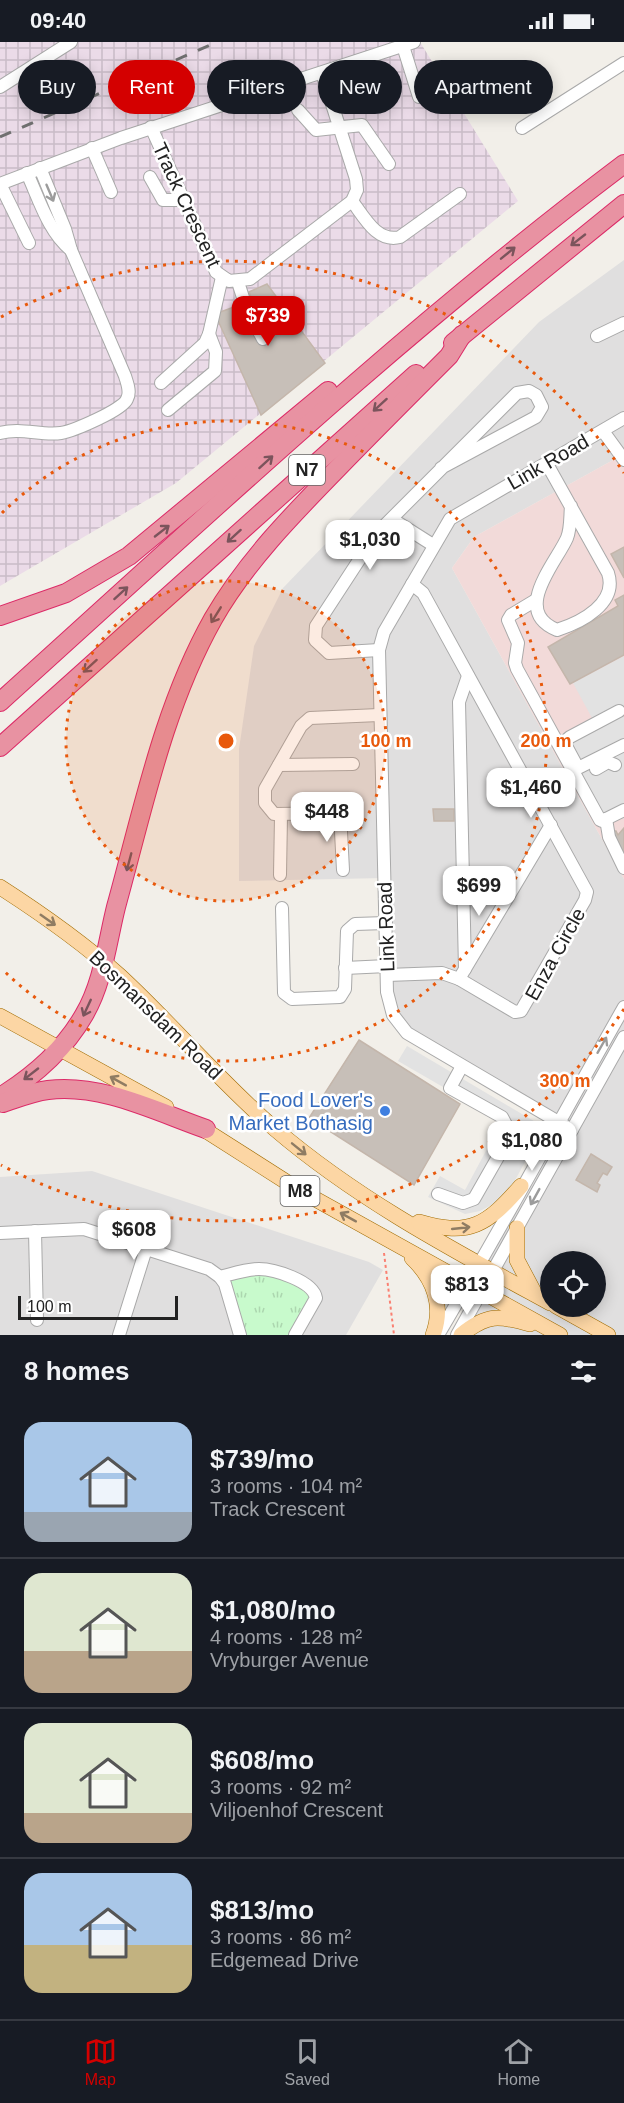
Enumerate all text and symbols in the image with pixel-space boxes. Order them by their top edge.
text: 09:40 [30,8,86,33]
chip: Buy [18,60,96,114]
chip: Rent [108,60,195,114]
chip: Filters [207,60,306,114]
chip: New [318,60,402,114]
chip: Apartment [414,60,553,114]
street label: Track Crescent [149,139,226,271]
one-way arrow [45,183,56,201]
one-way arrow [570,234,586,247]
one-way arrow [500,247,516,260]
pin: $739 [232,296,304,347]
text: $739 [246,304,290,326]
one-way arrow [372,398,387,412]
street label: Link Road [504,430,592,494]
one-way arrow [259,455,274,469]
road number: N7 [289,455,325,485]
pin: $1,030 [321,520,419,571]
one-way arrow [154,524,170,537]
text: $1,030 [339,528,401,550]
one-way arrow [227,529,242,543]
one-way arrow [114,586,129,600]
one-way arrow [209,606,221,623]
one-way arrow [82,659,97,673]
centre of rings [216,731,236,751]
text: 100 m [360,731,412,751]
text: 200 m [520,731,572,751]
pin: $1,460 [482,768,580,819]
text: $1,460 [500,776,562,798]
pin: $448 [291,792,363,843]
text: $448 [305,800,349,822]
one-way arrow [122,852,134,871]
pin: $699 [443,866,515,917]
text: $699 [457,874,501,896]
street label: Link Road [373,882,399,972]
street label: Enza Circle [521,904,589,1004]
one-way arrow [40,914,56,926]
street label: Bosmansdam Road [85,946,227,1084]
one-way arrow [80,999,92,1017]
one-way arrow [597,1037,609,1054]
one-way arrow [23,1068,39,1081]
text: 300 m [539,1071,591,1091]
one-way arrow [109,1075,127,1086]
place label: Food Lover's Market Bothasig [228,1089,373,1134]
marker: Food Lover's Market Bothasig [378,1104,392,1118]
pin: $1,080 [483,1121,581,1172]
text: $1,080 [501,1129,563,1151]
one-way arrow [291,1142,306,1156]
road number: M8 [280,1176,320,1206]
one-way arrow [528,1189,540,1206]
pin: $608 [98,1210,170,1261]
one-way arrow [340,1211,357,1223]
text: $608 [112,1218,156,1240]
one-way arrow [451,1222,471,1233]
map controls [540,1251,606,1317]
button: locate [540,1251,606,1317]
pin: $813 [431,1265,503,1316]
text: $813 [445,1273,489,1295]
scale bar [18,1293,178,1320]
text: 100 m [27,1298,71,1315]
icon: filters [567,1355,600,1388]
text: 8 homes [24,1356,130,1386]
text: $739/mo [210,1444,314,1474]
icon: home [72,1446,144,1518]
text: 3 rooms · 104 m² [210,1475,362,1497]
text: Track Crescent [210,1498,345,1520]
text: $1,080/mo [210,1595,336,1625]
icon: home [72,1597,144,1669]
text: 4 rooms · 128 m² [210,1626,362,1648]
text: Vryburger Avenue [210,1649,369,1671]
text: $608/mo [210,1745,314,1775]
icon: home [72,1747,144,1819]
text: 3 rooms · 92 m² [210,1776,351,1798]
text: Viljoenhof Crescent [210,1799,383,1821]
text: $813/mo [210,1895,314,1925]
icon: home [72,1897,144,1969]
text: 3 rooms · 86 m² [210,1926,351,1948]
text: Edgemead Drive [210,1949,359,1971]
tab: Map [84,2035,117,2089]
tab: Saved [284,2035,330,2089]
tab: Home [497,2035,540,2089]

